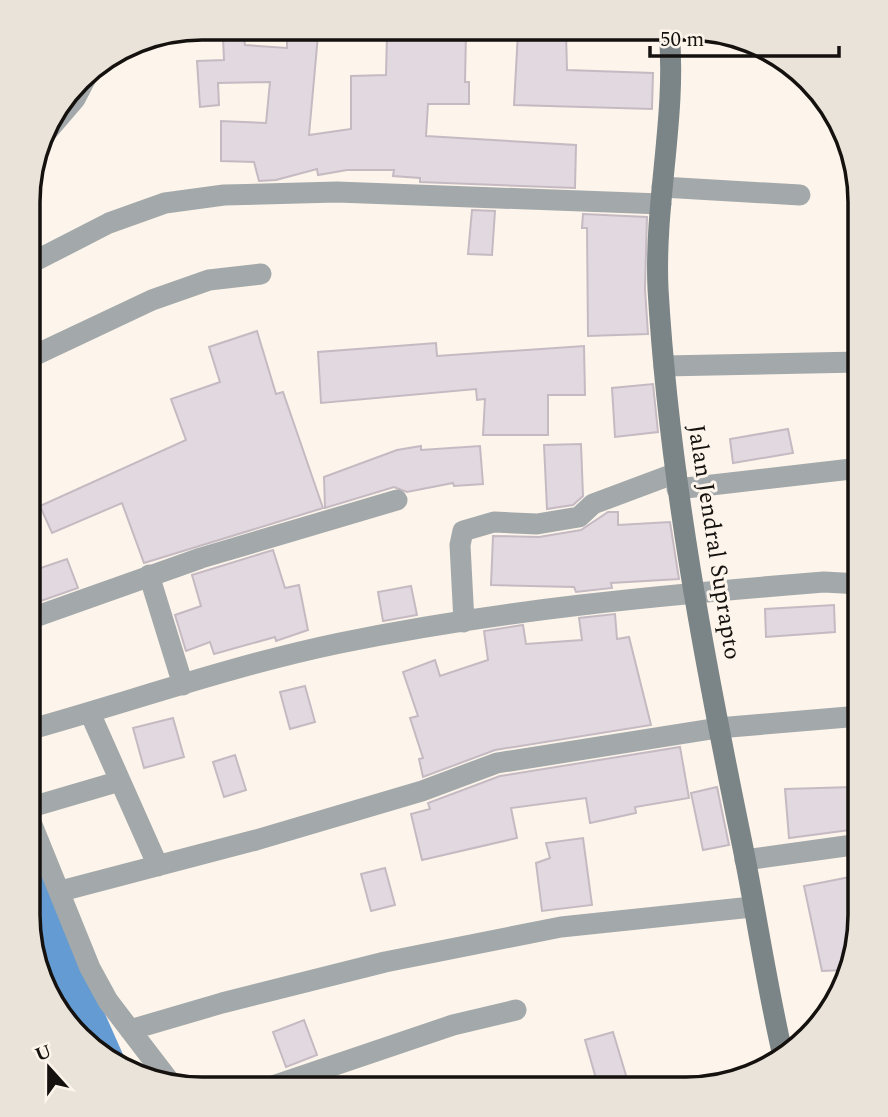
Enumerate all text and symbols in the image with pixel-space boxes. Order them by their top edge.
scale bar [650,14,839,58]
text: 50 m [660,24,704,56]
street label: Jalan Jendral Suprapto [678,422,750,662]
north arrow [14,1033,84,1103]
text: U [31,1037,56,1070]

